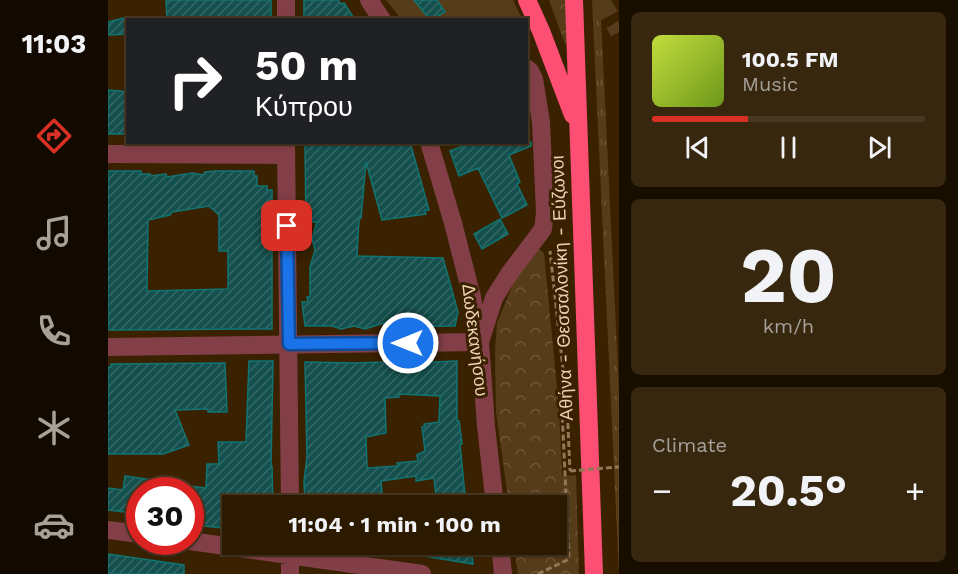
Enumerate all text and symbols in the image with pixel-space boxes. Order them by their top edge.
text: 11:03 [22,28,86,60]
text: 50 m [255,41,358,90]
icon: right [156,42,234,120]
text: 100.5 FM [742,47,839,72]
text: Music [742,72,798,96]
text: Κύπρου [255,91,353,123]
icon: directions [33,115,75,157]
icon: previous [681,131,714,164]
icon: pause [772,131,805,164]
icon: next [863,131,896,164]
street label: Αθήνα - Θεσσαλονίκη - Εύζωνοι [546,155,577,421]
pin [261,200,312,251]
icon: arrive [270,209,303,242]
icon: music [33,212,75,254]
text: 20 [740,229,837,321]
street label: Δωδεκανήσου [458,282,493,397]
icon: phone [33,310,75,352]
position arrow [376,311,440,375]
text: km/h [763,314,814,338]
icon: climate [33,407,75,449]
text: Climate [652,433,727,457]
text: 20.5° [730,464,847,517]
text: − [652,471,672,510]
text: + [905,471,925,510]
speed limit sign: 30 [126,477,204,555]
icon: car [33,504,75,546]
text: 11:04 · 1 min · 100 m [288,512,501,537]

